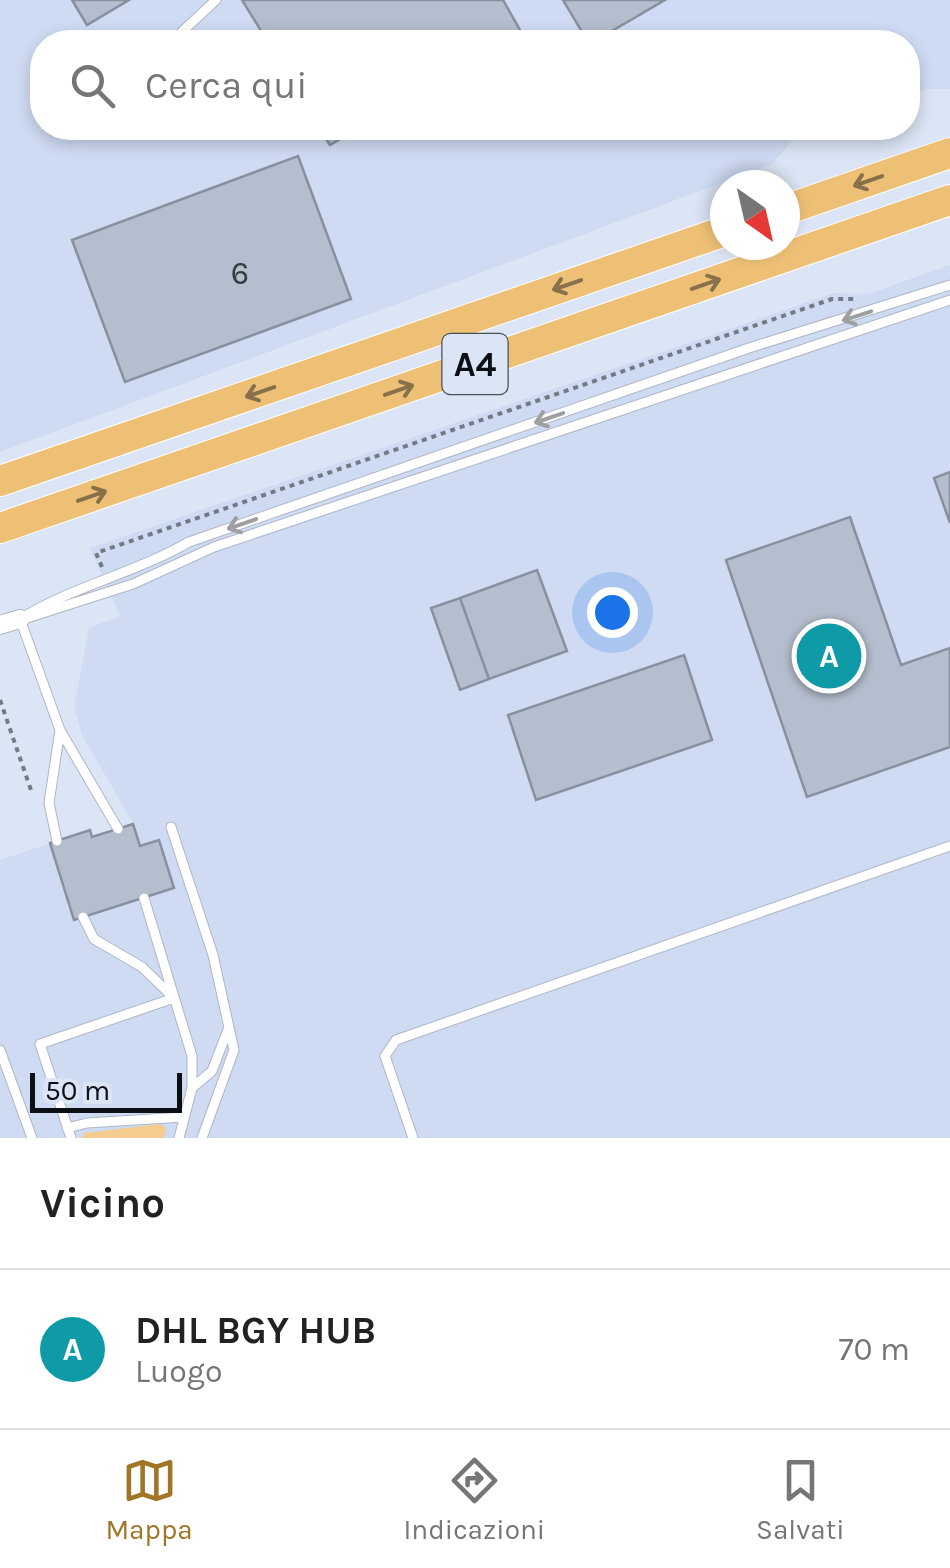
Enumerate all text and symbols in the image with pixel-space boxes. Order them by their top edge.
search box [30,30,920,140]
icon: search [65,58,120,113]
text: Cerca qui [145,63,308,108]
north arrow [710,170,800,260]
one-way arrow [852,174,884,192]
house number: 6 [231,255,249,292]
one-way arrow [690,273,722,291]
one-way arrow [551,278,583,296]
one-way arrow [842,308,874,326]
road number: A4 [442,334,508,394]
one-way arrow [383,380,414,398]
one-way arrow [244,384,276,402]
one-way arrow [533,410,565,428]
one-way arrow [76,486,107,504]
one-way arrow [226,516,258,534]
your location [587,587,638,638]
pin: A [796,618,862,694]
scale bar [30,1068,182,1112]
text: 50 m [45,1074,110,1107]
text: Vicino [40,1178,165,1228]
text: DHL BGY HUB [135,1308,376,1353]
text: A [62,1331,83,1368]
text: 70 m [838,1331,910,1368]
text: Luogo [135,1353,222,1390]
tab: Mappa [105,1453,193,1546]
tab: Indicazioni [404,1453,545,1546]
tab: Salvati [756,1453,845,1546]

